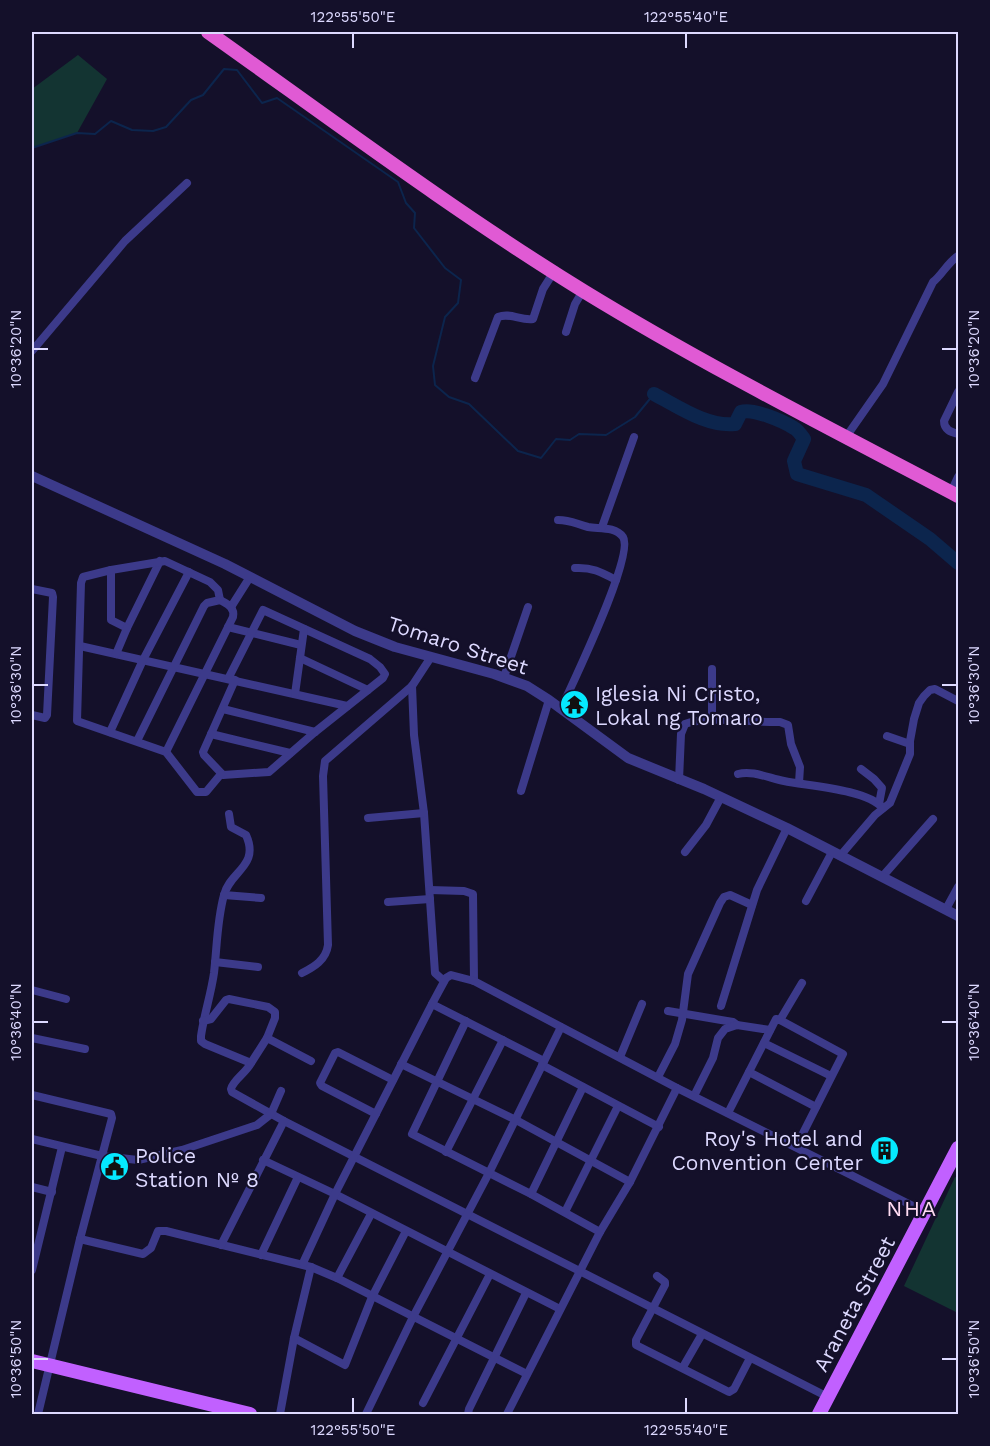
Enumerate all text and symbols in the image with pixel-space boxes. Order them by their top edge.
text: 122°55'50"E [311,8,395,26]
text: 122°55'40"E [644,8,728,26]
text: 10°36'20"N [7,310,25,388]
text: 10°36'20"N [965,310,983,388]
street label: Tomaro Street [385,611,532,680]
text: 10°36'30"N [7,646,25,724]
text: 10°36'30"N [965,646,983,724]
place label: Iglesia Ni Cristo, Lokal ng Tomaro [595,681,763,730]
temple icon: Iglesia Ni Cristo, Lokal ng Tomaro [558,689,590,721]
text: 10°36'40"N [7,983,25,1061]
text: 10°36'40"N [965,983,983,1061]
place label: Roy's Hotel and Convention Center [671,1126,863,1175]
building icon: Roy's Hotel and Convention Center [868,1134,900,1166]
place label: Police Station № 8 [135,1143,259,1192]
public building icon: Police Station № 8 [98,1151,130,1183]
district label: NHA [886,1196,938,1221]
street label: Araneta Street [808,1232,900,1376]
text: 10°36'50"N [7,1320,25,1398]
text: 10°36'50"N [965,1320,983,1398]
text: 122°55'50"E [311,1421,395,1439]
text: 122°55'40"E [644,1421,728,1439]

